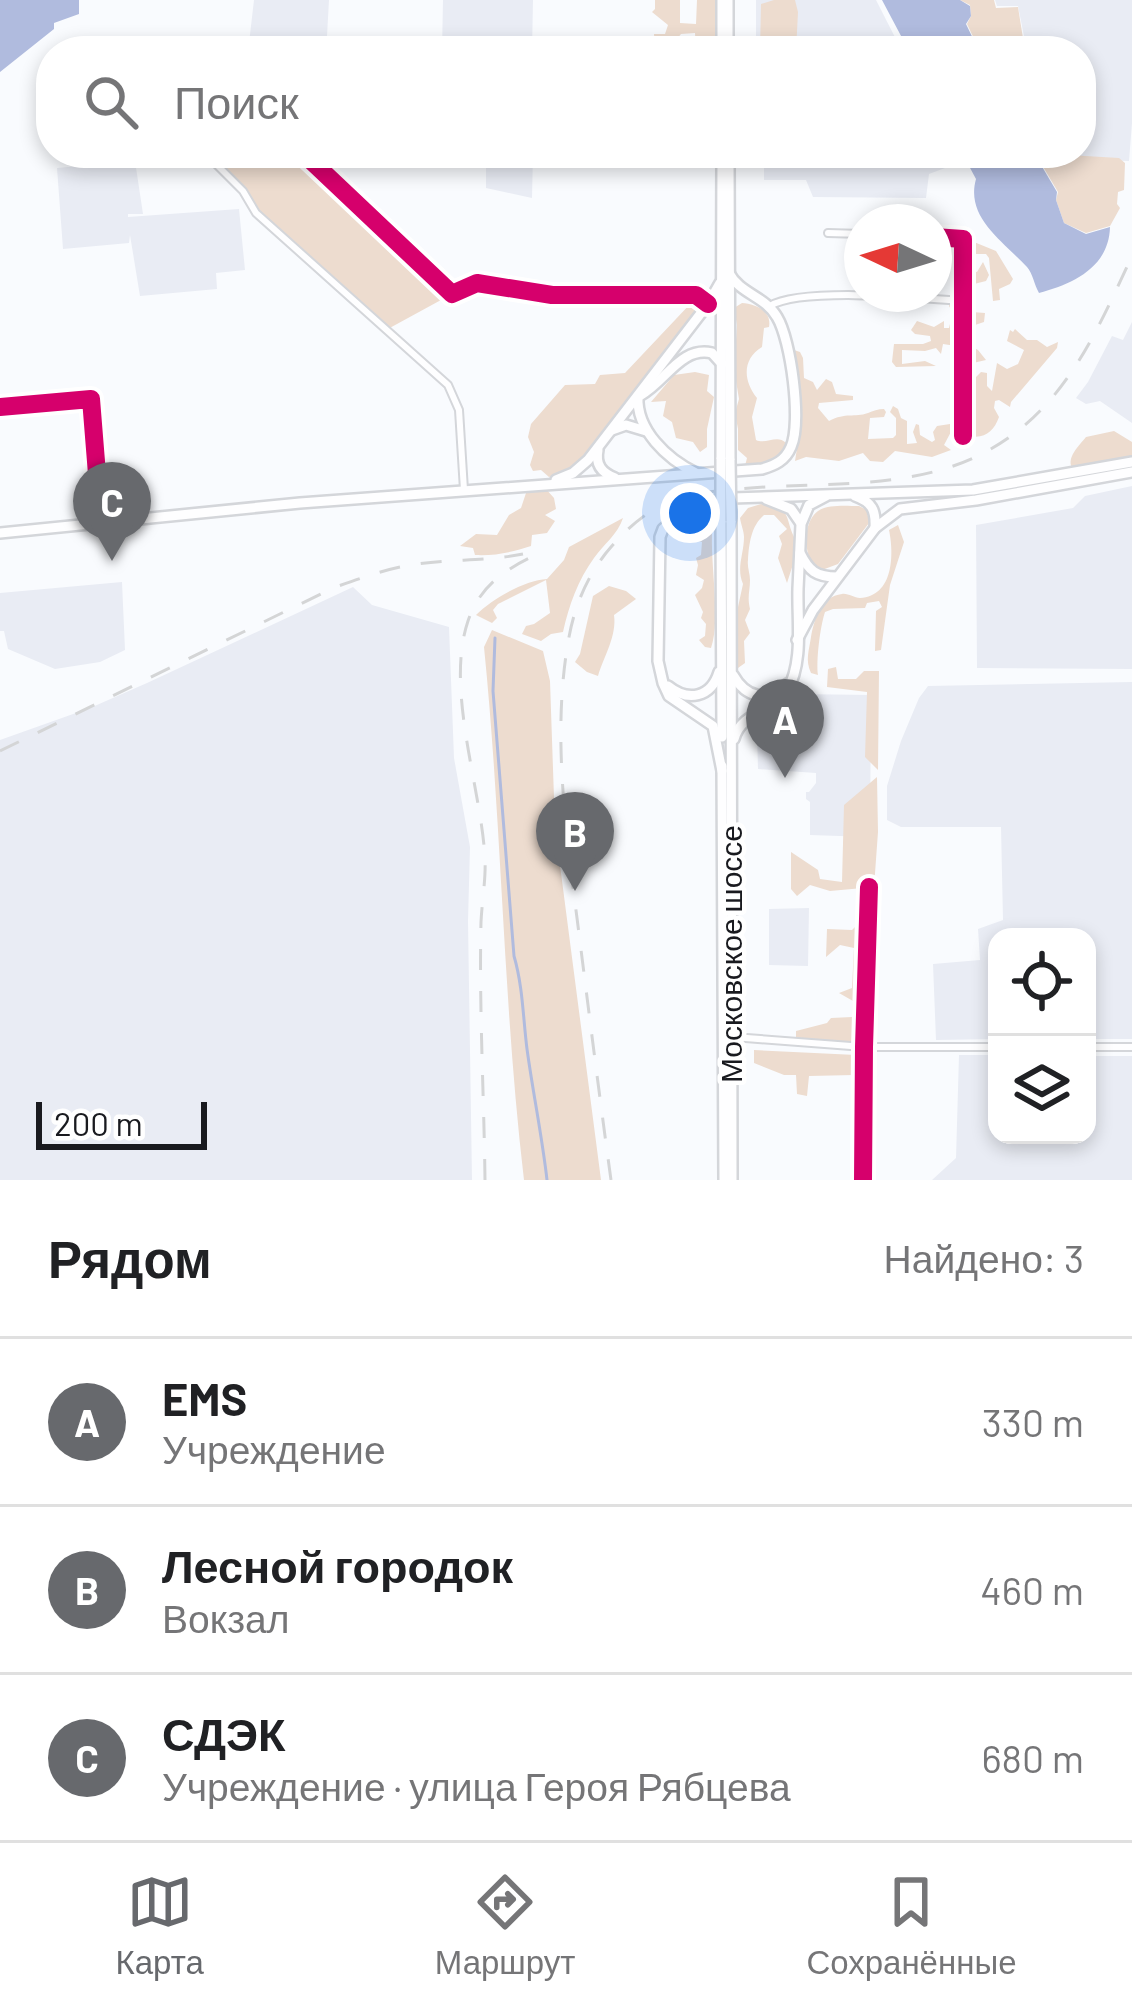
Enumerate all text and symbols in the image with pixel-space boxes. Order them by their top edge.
search box [36,36,1096,168]
icon: search [78,69,144,135]
text: Поиск [174,74,299,128]
north arrow [844,204,952,312]
pin: C [73,462,151,561]
your location [660,483,720,543]
pin: A [746,679,824,778]
pin: B [536,792,614,891]
street label: Московское шоссе [712,825,748,1083]
map controls [988,928,1096,1144]
button: locate [988,928,1096,1036]
button: layers [988,1036,1096,1144]
scale bar [36,1096,207,1149]
text: 200 m [54,1103,143,1143]
text: Рядом [48,1227,212,1288]
text: Найдено: 3 [884,1234,1084,1281]
text: EMS [162,1371,247,1425]
text: A [74,1398,100,1445]
text: 330 m [982,1398,1084,1445]
text: Учреждение [162,1425,386,1472]
text: Лесной городок [162,1538,513,1592]
text: B [75,1566,99,1613]
text: 460 m [980,1566,1084,1613]
text: Вокзал [162,1594,290,1641]
text: СДЭК [162,1706,285,1760]
text: C [75,1734,99,1781]
text: 680 m [982,1734,1084,1781]
text: Учреждение · улица Героя Рябцева [162,1762,791,1809]
tab: Карта [115,1869,204,1982]
tab: Маршрут [435,1869,575,1982]
tab: Сохранённые [806,1869,1017,1982]

